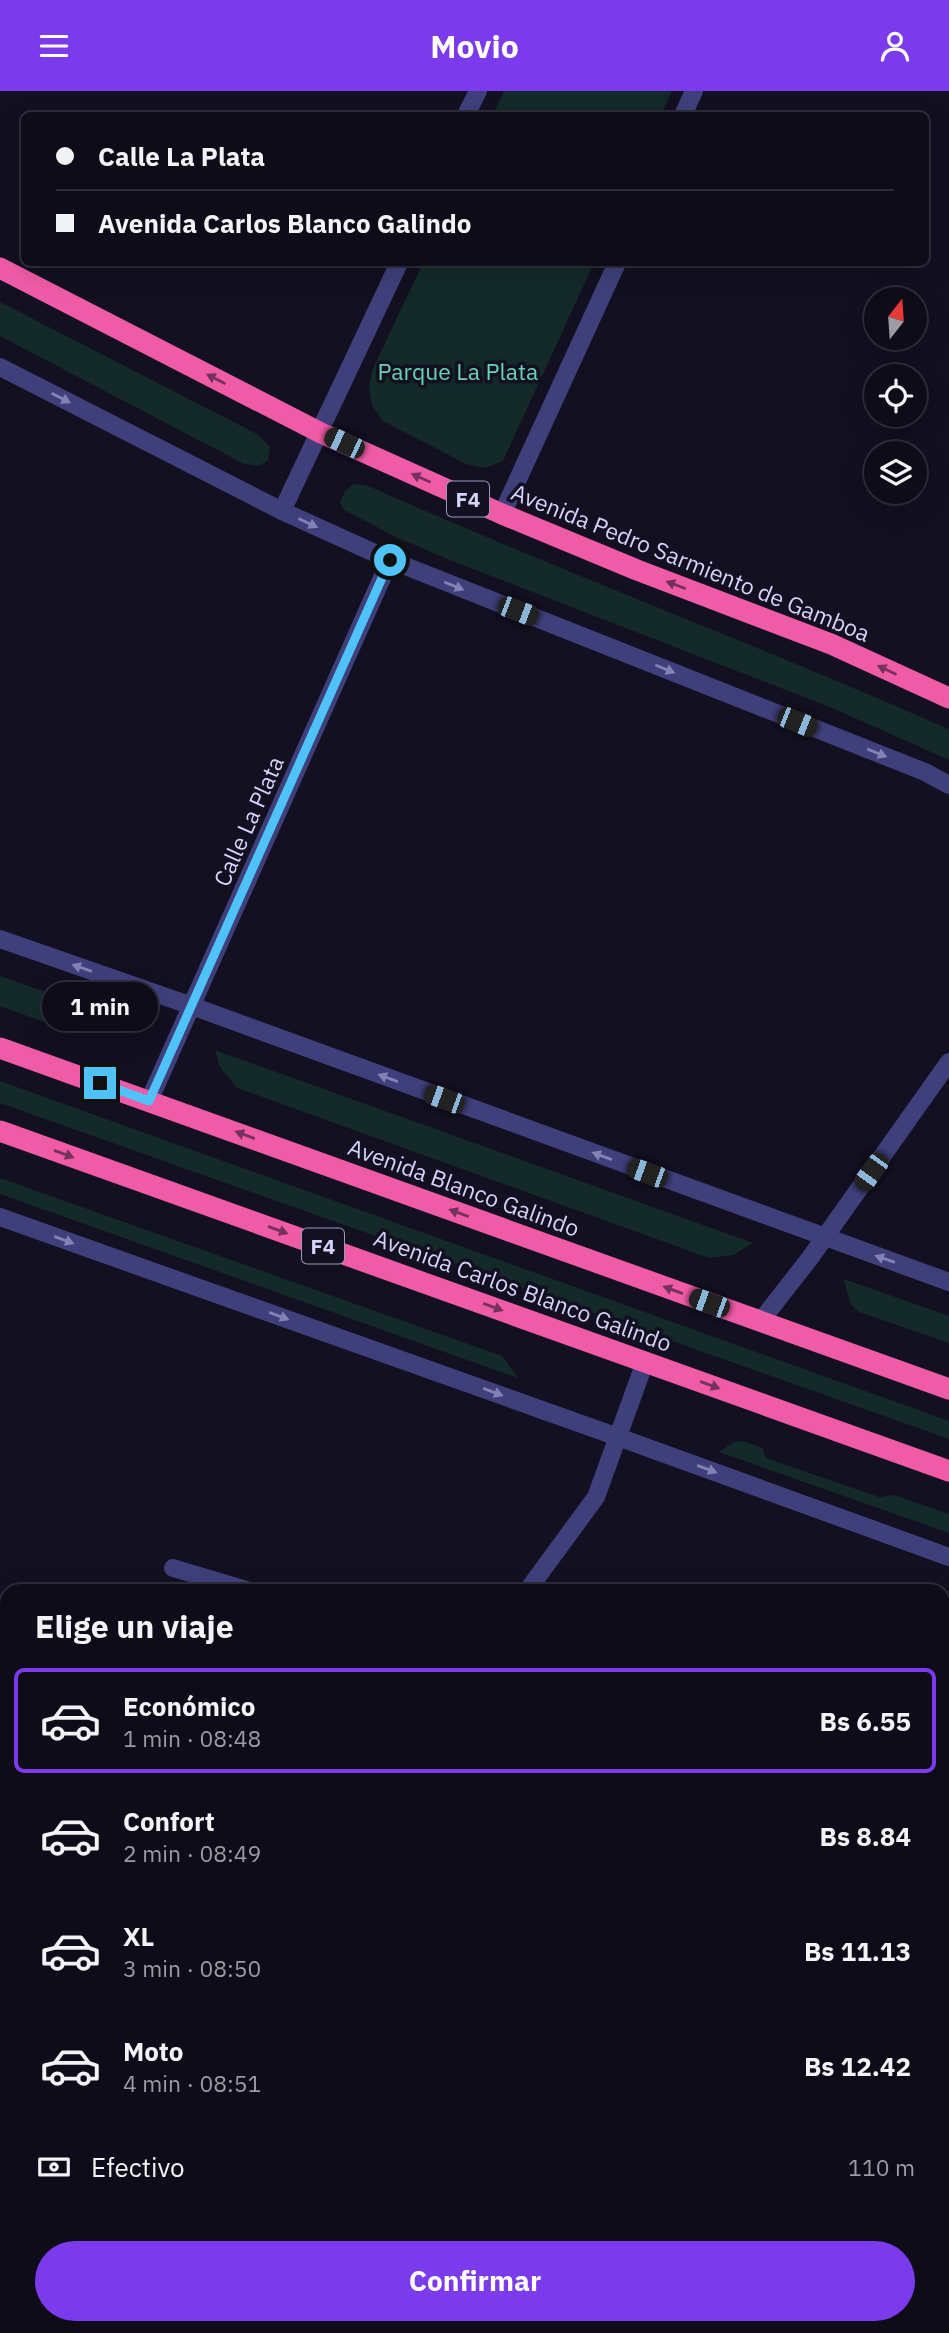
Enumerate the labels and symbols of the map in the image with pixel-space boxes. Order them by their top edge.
north arrow [864,287,928,350]
park label: Parque La Plata [378,356,538,386]
one-way arrow [206,373,226,385]
one-way arrow [51,393,71,404]
car [321,425,368,461]
one-way arrow [411,472,431,484]
street label: Avenida Pedro Sarmiento de Gamboa [507,476,875,648]
road number: F4 [447,481,489,517]
one-way arrow [298,517,318,528]
route start [374,544,406,576]
one-way arrow [665,579,686,590]
one-way arrow [443,580,464,591]
car [495,594,542,628]
one-way arrow [655,664,676,675]
one-way arrow [877,664,897,676]
car [774,704,821,740]
one-way arrow [866,748,887,759]
street label: Calle La Plata [206,751,290,891]
one-way arrow [71,962,92,973]
callout: 1 min [42,981,158,1031]
route end [84,1067,116,1099]
one-way arrow [377,1072,398,1083]
car [421,1082,468,1116]
one-way arrow [235,1130,256,1141]
street label: Avenida Blanco Galindo [344,1131,584,1243]
one-way arrow [54,1149,75,1160]
car [851,1149,892,1195]
one-way arrow [591,1150,612,1161]
car [624,1156,671,1190]
one-way arrow [449,1207,470,1218]
street label: Avenida Carlos Blanco Galindo [370,1222,676,1358]
one-way arrow [268,1225,289,1236]
road number: F4 [302,1229,344,1263]
one-way arrow [54,1235,75,1246]
one-way arrow [874,1253,895,1264]
one-way arrow [663,1284,684,1295]
car [686,1286,733,1320]
one-way arrow [482,1302,503,1313]
one-way arrow [268,1311,289,1322]
one-way arrow [699,1380,720,1391]
one-way arrow [483,1387,504,1398]
one-way arrow [697,1464,718,1475]

